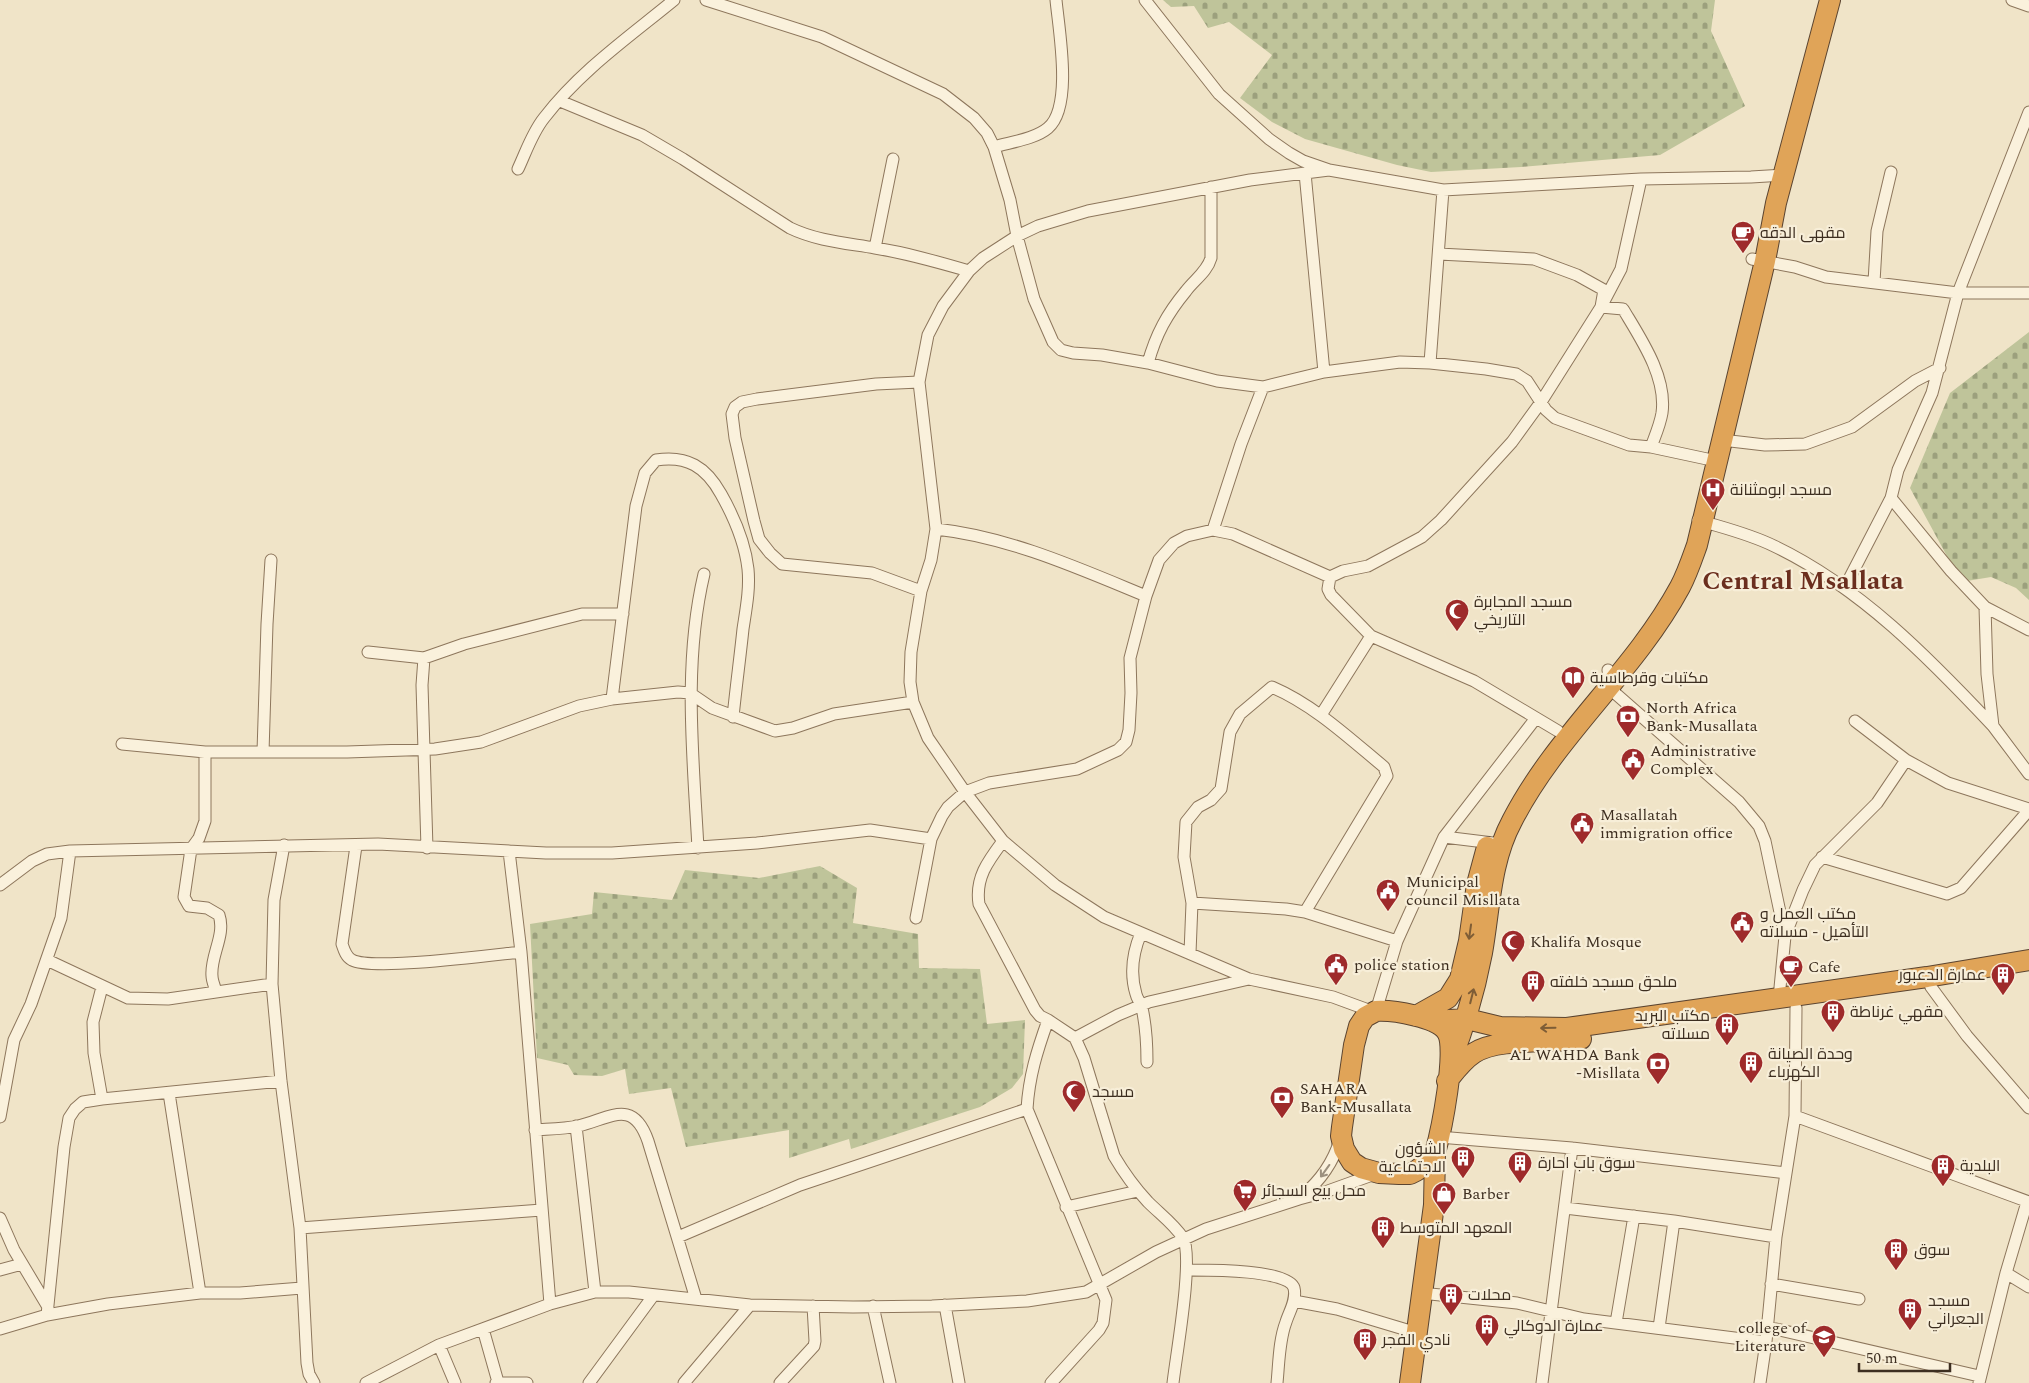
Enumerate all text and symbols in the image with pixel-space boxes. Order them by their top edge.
cafe icon: مقهى الدقه [1730,220,1756,254]
place label: مقهى الدقه [1760,221,1845,245]
hospital icon: مسجد ابومثنانة [1700,477,1726,511]
place label: مسجد ابومثنانة [1730,478,1832,502]
district label: Central Msallata [1702,561,1904,601]
place label: مسجد المجابرة التاريخي [1474,590,1573,633]
mosque icon: مسجد المجابرة التاريخي [1444,598,1470,632]
library icon: مكتبات وقرطاسية [1560,665,1586,699]
place label: مكتبات وقرطاسية [1590,666,1709,690]
place label: North Africa Bank-Musallata [1646,696,1758,738]
bank icon: North Africa Bank-Musallata [1615,704,1641,738]
place label: Administrative Complex [1650,739,1757,781]
public building icon: Administrative Complex [1620,747,1646,781]
place label: Masallatah immigration office [1600,803,1733,845]
public building icon: Masallatah immigration office [1569,811,1595,845]
place label: Municipal council Misllata [1406,870,1520,912]
public building icon: Municipal council Misllata [1375,878,1401,912]
place label: مكتب العمل و التأهيل - مسلاته [1760,902,1869,944]
public building icon: مكتب العمل و التأهيل - مسلاته [1729,910,1755,944]
one-way arrow [1465,924,1475,940]
mosque icon: Khalifa Mosque [1500,929,1526,963]
place label: Khalifa Mosque [1530,930,1642,954]
public building icon: police station [1323,952,1349,986]
place label: police station [1354,953,1450,977]
cafe icon: Cafe [1778,954,1804,988]
place label: Cafe [1808,955,1841,979]
building icon: عمارة الدعبور [1990,962,2016,996]
place label: عمارة الدعبور [1898,963,1986,987]
building icon: ملحق مسجد خلفته [1520,969,1546,1003]
place label: ملحق مسجد خلفته [1550,970,1677,994]
one-way arrow [1468,988,1478,1004]
building icon: مقهي غرناطة [1820,999,1846,1033]
place label: مقهي غرناطة [1850,1000,1944,1025]
place label: مكتب البريد مسلاته [1635,1004,1710,1046]
building icon: مكتب البريد مسلاته [1714,1012,1740,1046]
one-way arrow [1540,1024,1556,1033]
place label: وحدة الصيانة الكهرباء [1768,1042,1853,1084]
place label: AL WAHDA Bank -Misllata [1509,1043,1640,1085]
building icon: وحدة الصيانة الكهرباء [1738,1050,1764,1084]
bank icon: AL WAHDA Bank -Misllata [1645,1051,1671,1085]
place label: SAHARA Bank-Musallata [1300,1077,1412,1119]
mosque icon: مسجد [1061,1079,1087,1113]
place label: مسجد [1092,1080,1134,1104]
bank icon: SAHARA Bank-Musallata [1269,1085,1295,1119]
place label: الشؤون الاجتماعية [1379,1137,1446,1179]
building icon: الشؤون الاجتماعية [1450,1145,1476,1179]
building icon: سوق باب احارة [1507,1150,1533,1184]
place label: سوق باب احارة [1538,1151,1635,1175]
building icon: البلدية [1930,1153,1956,1187]
place label: البلدية [1960,1154,2000,1178]
one-way arrow [1320,1164,1330,1178]
supermarket icon: محل بيع السجائر [1232,1178,1258,1212]
place label: محل بيع السجائر [1261,1179,1366,1203]
shop icon: Barber [1431,1181,1457,1215]
place label: Barber [1462,1182,1510,1206]
building icon: المعهد المتوسط [1370,1215,1396,1249]
place label: المعهد المتوسط [1400,1216,1512,1240]
building icon: سوق [1883,1237,1909,1271]
place label: سوق [1914,1238,1950,1262]
building icon: محلات [1438,1282,1464,1316]
place label: محلات [1468,1283,1511,1307]
place label: مسجد الجعراني [1928,1289,1984,1332]
building icon: مسجد الجعراني [1897,1297,1923,1331]
building icon: عمارة الدوكالي [1474,1313,1500,1347]
place label: عمارة الدوكالي [1504,1314,1604,1339]
place label: college of Literature [1734,1316,1808,1358]
school or university icon: college of Literature [1811,1324,1837,1358]
building icon: نادي الفجر [1352,1327,1378,1361]
place label: نادي الفجر [1381,1328,1450,1353]
scale bar [1859,1340,1950,1372]
text: 50 m [1866,1347,1898,1370]

